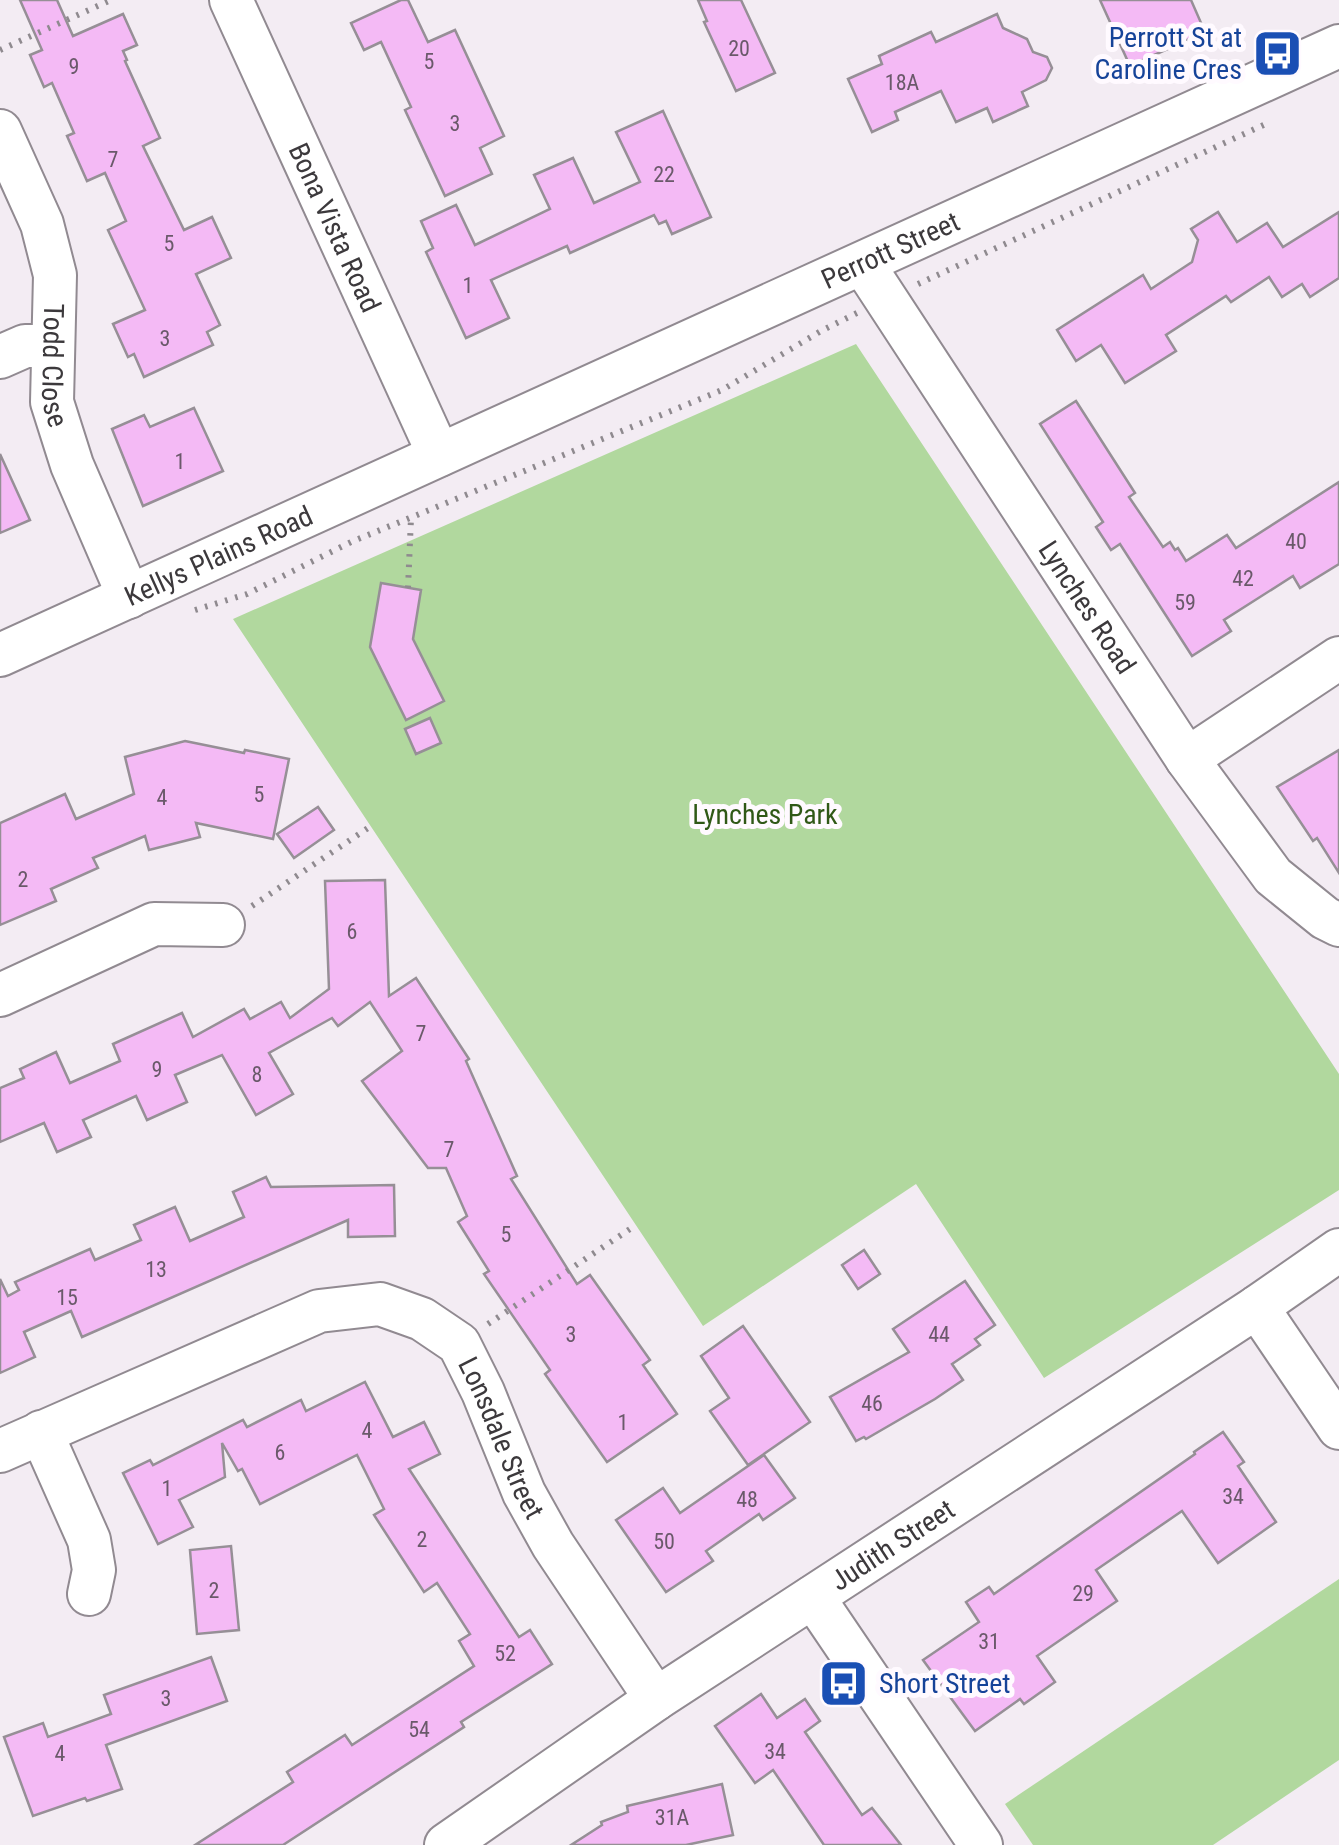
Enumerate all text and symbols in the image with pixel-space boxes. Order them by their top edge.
place label: Perrott St at Caroline Cres [1094,21,1242,86]
bus stop icon: Perrott St at Caroline Cres [1251,27,1303,79]
house number: 20 [728,36,750,61]
house number: 5 [424,49,434,74]
house number: 9 [69,54,79,79]
house number: 18A [885,70,920,95]
house number: 3 [450,111,460,136]
street label: Bona Vista Road [282,138,387,317]
house number: 7 [108,147,118,172]
house number: 22 [653,162,675,187]
street label: Perrott Street [816,205,965,296]
house number: 5 [164,231,174,256]
house number: 1 [463,273,473,298]
street label: Todd Close [35,303,75,431]
house number: 3 [160,326,170,351]
house number: 1 [175,449,185,474]
street label: Kellys Plains Road [120,499,318,613]
house number: 40 [1285,529,1307,554]
street label: Lynches Road [1032,535,1142,680]
house number: 42 [1232,566,1254,591]
house number: 59 [1174,590,1196,615]
house number: 5 [254,782,264,807]
house number: 4 [157,785,168,810]
park label: Lynches Park [692,798,838,831]
house number: 2 [18,867,28,892]
house number: 6 [347,919,357,944]
house number: 7 [416,1021,426,1046]
house number: 9 [152,1057,162,1082]
house number: 8 [252,1062,262,1087]
house number: 7 [444,1137,454,1162]
house number: 5 [501,1222,511,1247]
house number: 13 [145,1257,167,1282]
house number: 15 [56,1285,78,1310]
house number: 3 [566,1322,576,1347]
house number: 44 [928,1322,950,1347]
street label: Lonsdale Street [451,1352,551,1525]
house number: 46 [861,1391,883,1416]
house number: 1 [618,1410,628,1435]
house number: 4 [362,1418,373,1443]
house number: 6 [275,1440,285,1465]
house number: 1 [162,1476,172,1501]
house number: 34 [1222,1484,1244,1509]
house number: 48 [736,1487,758,1512]
street label: Judith Street [824,1493,961,1598]
house number: 2 [417,1527,427,1552]
house number: 50 [653,1529,675,1554]
house number: 2 [209,1578,219,1603]
house number: 29 [1072,1581,1094,1606]
house number: 31 [978,1629,1000,1654]
house number: 52 [494,1641,516,1666]
bus stop icon: Short Street [818,1657,870,1709]
place label: Short Street [879,1667,1011,1700]
house number: 3 [161,1686,171,1711]
house number: 54 [408,1717,430,1742]
house number: 34 [764,1739,786,1764]
house number: 4 [55,1741,66,1766]
house number: 31A [655,1805,690,1830]

